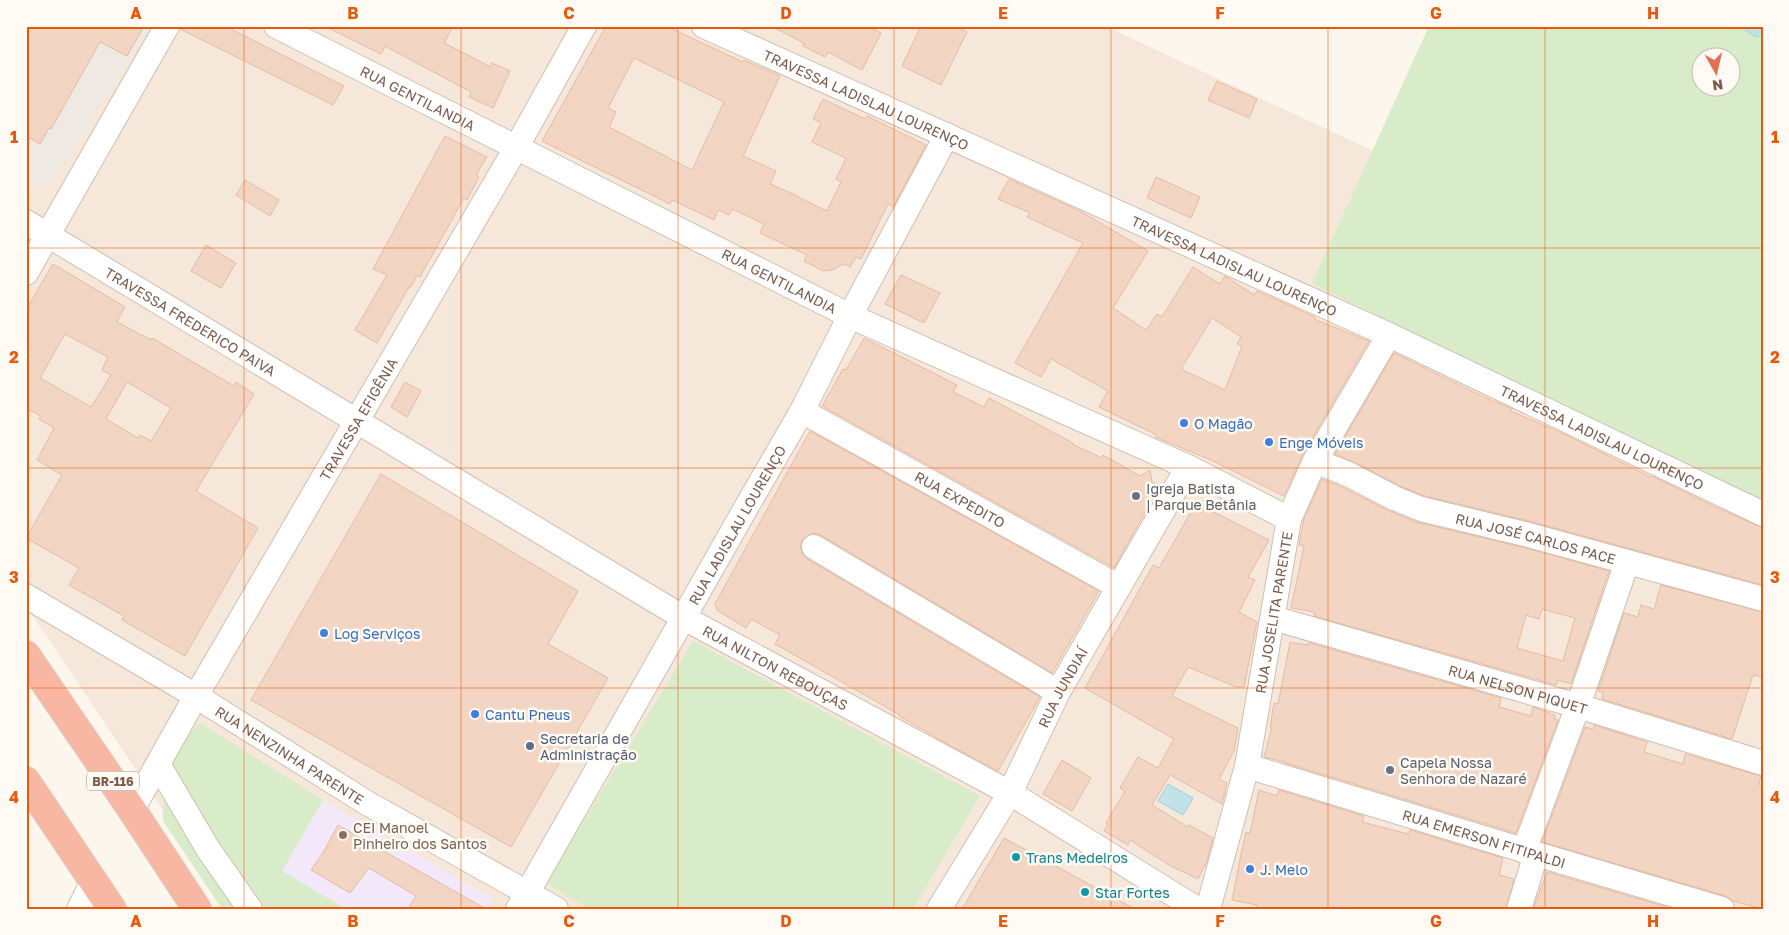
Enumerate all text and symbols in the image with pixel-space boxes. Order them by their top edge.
text: A [130,3,142,23]
text: B [347,3,359,23]
text: C [563,3,575,23]
text: D [780,3,792,23]
text: E [998,3,1008,23]
text: F [1215,3,1225,23]
text: G [1430,3,1442,23]
text: H [1647,3,1659,23]
street label: TRAVESSA LADISLAU LOURENÇO [761,45,972,153]
north arrow [1692,48,1742,98]
street label: RUA GENTILANDIA [358,62,479,134]
text: N [1711,76,1724,95]
text: 1 [10,127,18,147]
text: 1 [1771,127,1779,147]
street label: TRAVESSA LADISLAU LOURENÇO [1129,212,1340,319]
street label: RUA GENTILANDIA [719,244,840,317]
street label: TRAVESSA FREDERICO PAIVA [102,263,280,379]
text: 2 [9,347,19,367]
text: 2 [1770,347,1780,367]
street label: TRAVESSA EFIGÊNIA [316,354,401,483]
street label: TRAVESSA LADISLAU LOURENÇO [1498,381,1707,493]
place label: O Magão [1194,415,1253,432]
marker: O Magão [1178,417,1190,429]
place label: Enge Móveis [1279,434,1363,451]
marker: Enge Móveis [1263,436,1275,448]
street label: RUA LADISLAU LOURENÇO [684,442,789,608]
street label: RUA EXPEDITO [912,467,1008,531]
place label: Igreja Batista | Parque Betânia [1146,480,1257,513]
marker: Igreja Batista | Parque Betânia [1130,490,1142,502]
street label: RUA JOSÉ CARLOS PACE [1454,509,1618,567]
street label: RUA JOSELITA PARENTE [1251,530,1295,695]
text: 3 [9,567,19,587]
text: 3 [1770,567,1780,587]
street label: RUA NILTON REBOUÇAS [700,621,851,713]
place label: Log Serviços [334,625,420,642]
marker: Log Serviços [318,627,330,639]
street label: RUA JUNDIAÍ [1034,643,1091,730]
street label: RUA NELSON PIQUET [1446,661,1590,717]
street label: RUA NENZINHA PARENTE [212,702,367,808]
place label: Cantu Pneus [485,706,570,723]
marker: Cantu Pneus [469,708,481,720]
place label: Secretaria de Administração [540,730,637,763]
marker: Secretaria de Administração [524,740,536,752]
place label: Capela Nossa Senhora de Nazaré [1400,754,1527,787]
marker: Capela Nossa Senhora de Nazaré [1384,764,1396,776]
road number: BR-116 [87,771,139,790]
text: 4 [9,787,19,807]
text: 4 [1770,787,1780,807]
street label: RUA EMERSON FITIPALDI [1401,805,1568,871]
place label: CEI Manoel Pinheiro dos Santos [353,819,487,852]
marker: CEI Manoel Pinheiro dos Santos [337,829,349,841]
place label: Trans Medeiros [1026,849,1128,866]
marker: Trans Medeiros [1010,851,1022,863]
place label: J. Melo [1260,861,1308,878]
marker: J. Melo [1244,863,1256,875]
place label: Star Fortes [1095,884,1170,901]
marker: Star Fortes [1079,886,1091,898]
text: A [130,911,142,931]
text: B [347,911,359,931]
text: C [563,911,575,931]
text: D [780,911,792,931]
text: E [998,911,1008,931]
text: F [1215,911,1225,931]
text: G [1430,911,1442,931]
text: H [1647,911,1659,931]

